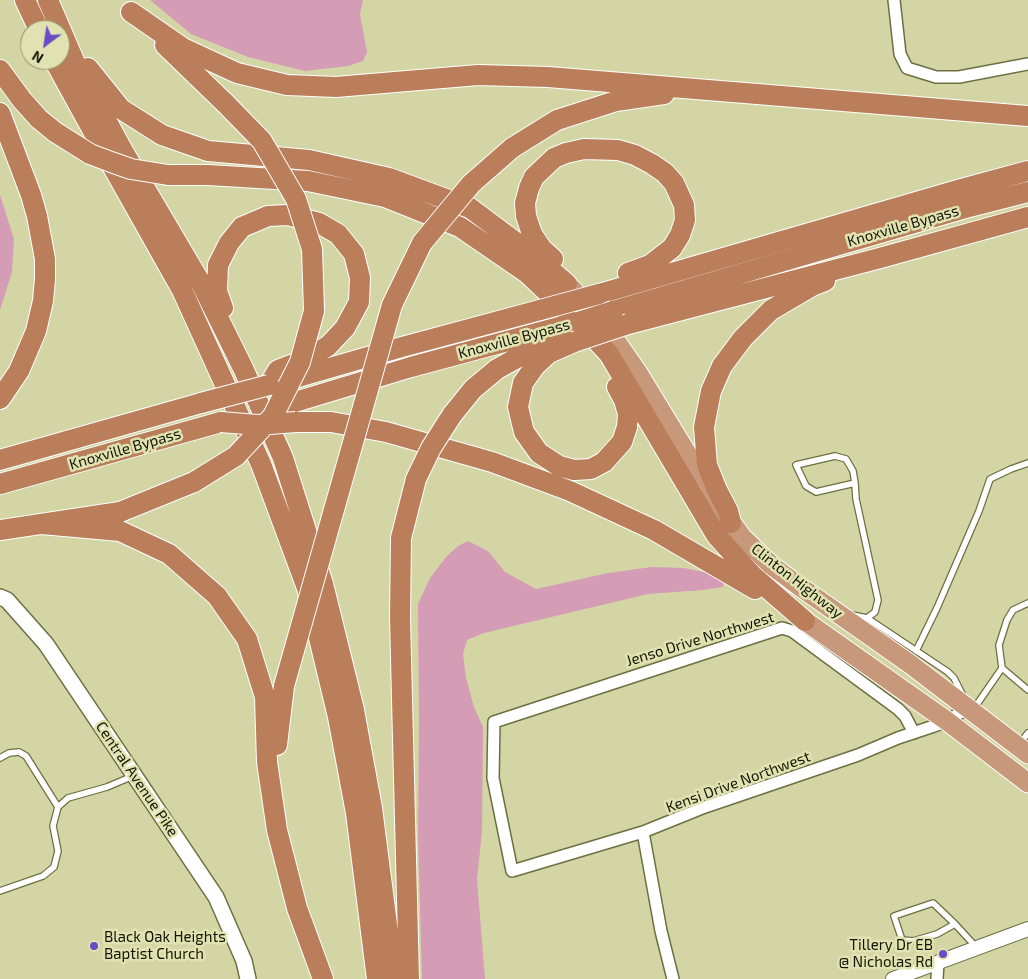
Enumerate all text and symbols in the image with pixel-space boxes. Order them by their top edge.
north arrow [20,20,70,70]
text: N [29,48,46,67]
street label: Knoxville Bypass [845,201,961,251]
street label: Knoxville Bypass [456,315,572,363]
street label: Knoxville Bypass [67,424,183,474]
street label: Clinton Highway [748,540,846,622]
street label: Jenso Drive Northwest [624,608,776,670]
street label: Central Avenue Pike [92,718,182,840]
street label: Kensi Drive Northwest [663,747,813,817]
place label: Black Oak Heights Baptist Church [104,928,226,963]
place label: Tillery Dr EB @ Nicholas Rd [839,936,933,971]
marker: Black Oak Heights Baptist Church [88,940,100,952]
marker: Tillery Dr EB @ Nicholas Rd [937,948,949,960]

